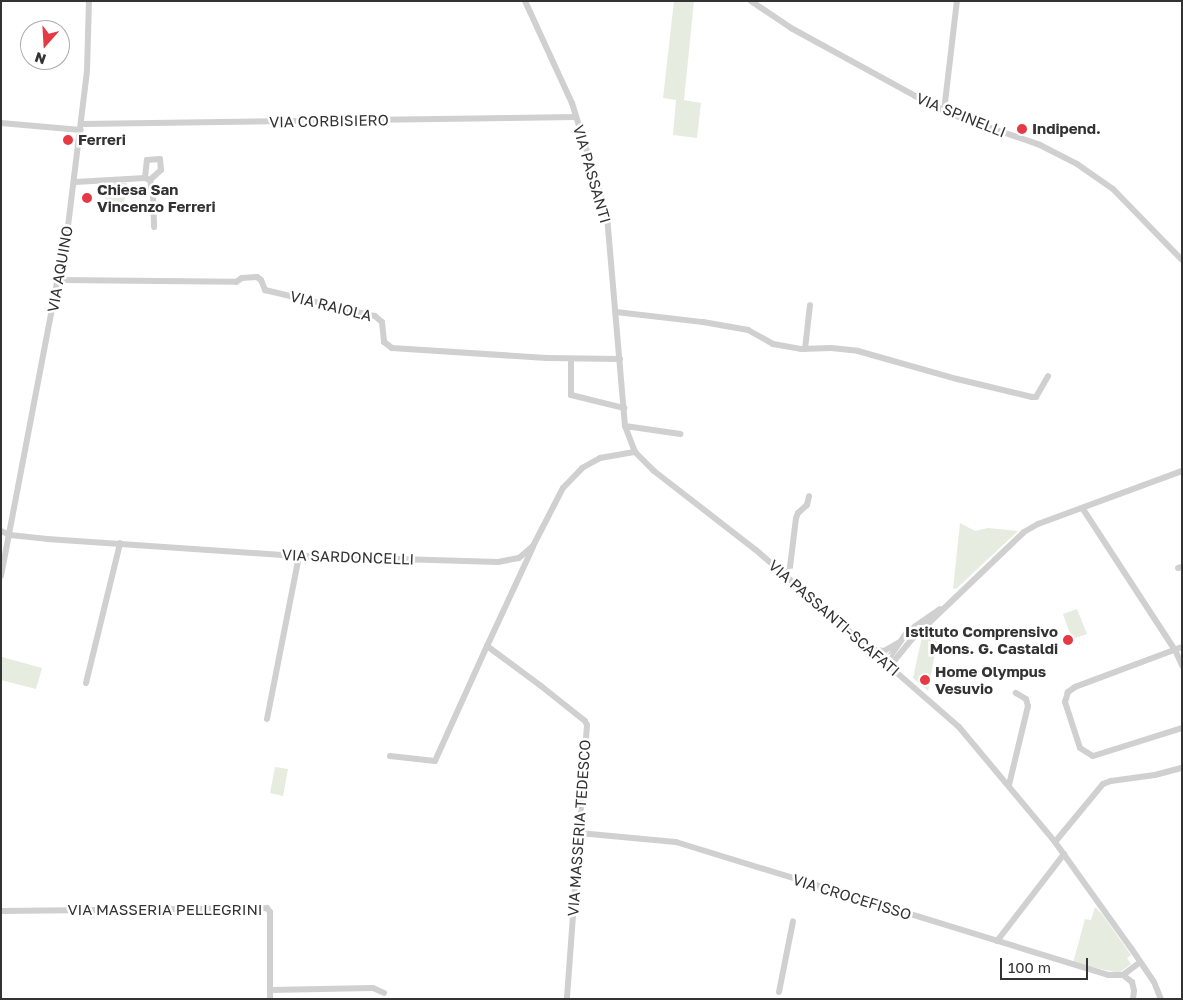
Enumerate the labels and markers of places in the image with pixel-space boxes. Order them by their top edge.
place label: Indipend. [1032,120,1101,138]
marker: Indipend. [1016,123,1028,135]
place label: Ferreri [78,131,126,149]
marker: Ferreri [62,134,74,146]
place label: Chiesa San Vincenzo Ferreri [97,180,216,215]
marker: Chiesa San Vincenzo Ferreri [81,192,93,204]
place label: Istituto Comprensivo Mons. G. Castaldi [905,622,1058,657]
marker: Istituto Comprensivo Mons. G. Castaldi [1062,634,1074,646]
place label: Home Olympus Vesuvio [935,662,1046,697]
marker: Home Olympus Vesuvio [919,674,931,686]

